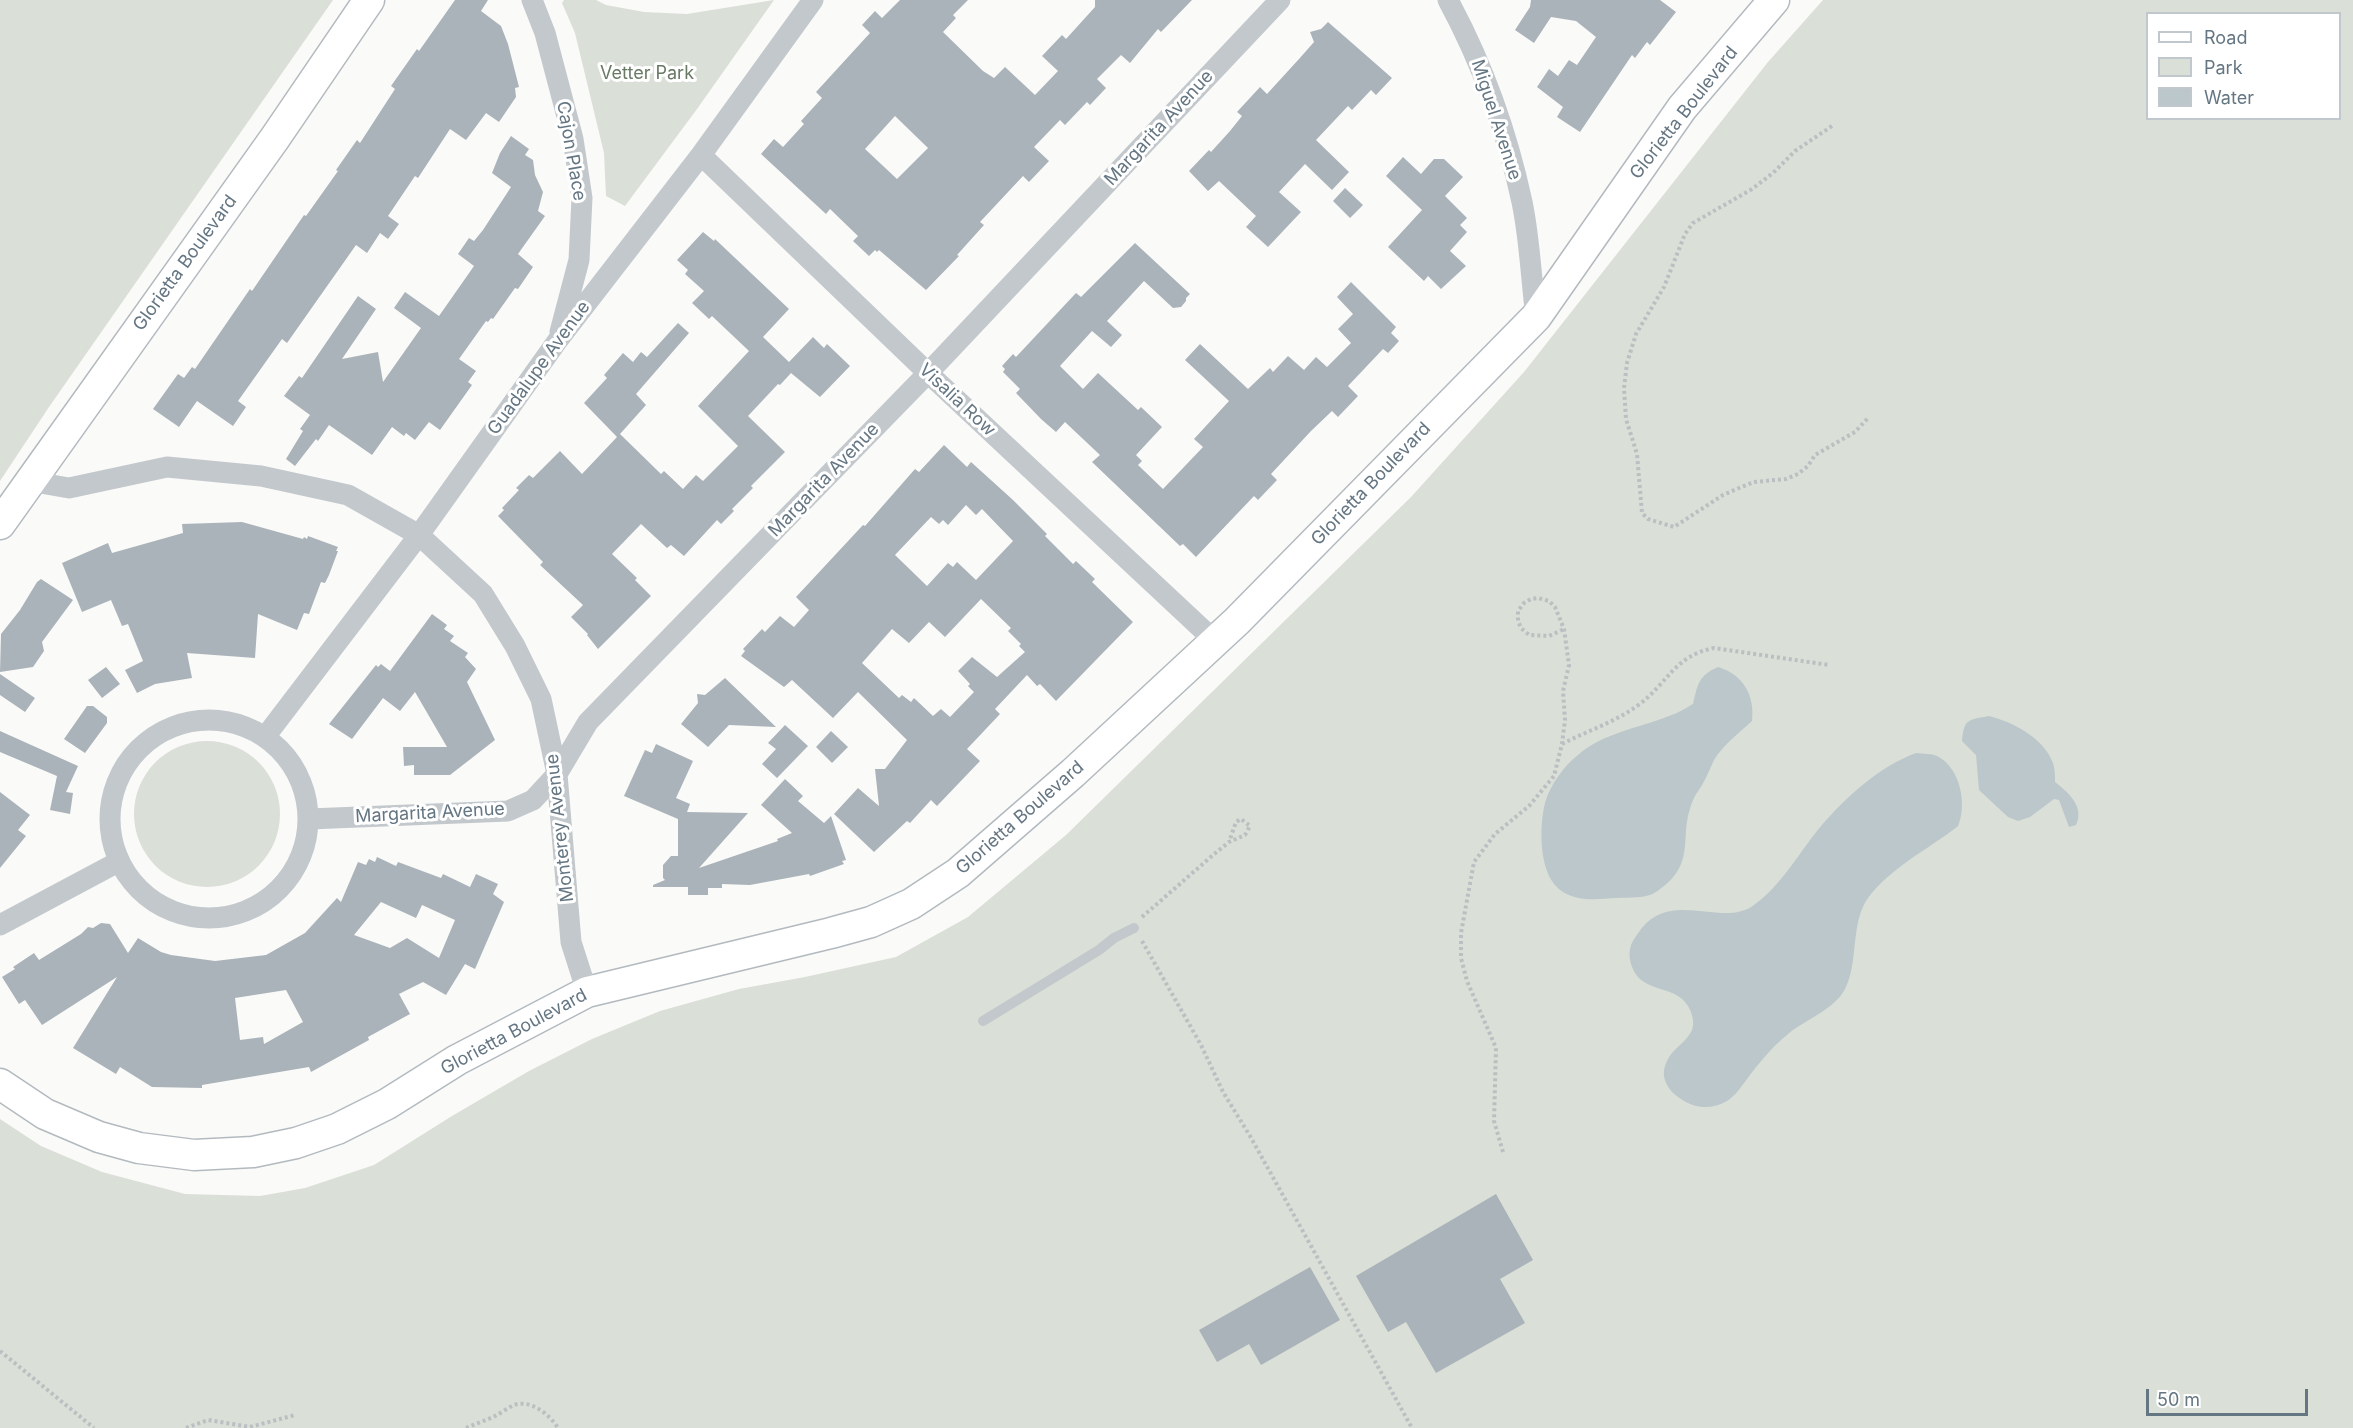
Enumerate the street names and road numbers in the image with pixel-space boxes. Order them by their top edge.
street label: Glorietta Boulevard [1625,42,1743,184]
street label: Miguel Avenue [1466,57,1526,183]
street label: Margarita Avenue [1100,66,1218,190]
street label: Cajon Place [552,99,590,203]
street label: Glorietta Boulevard [129,191,241,335]
street label: Guadalupe Avenue [483,297,595,439]
street label: Visalia Row [914,359,1000,441]
street label: Glorietta Boulevard [1307,418,1435,550]
street label: Margarita Avenue [764,419,884,541]
street label: Monterey Avenue [541,753,579,903]
street label: Glorietta Boulevard [952,757,1088,879]
street label: Margarita Avenue [355,798,505,828]
street label: Glorietta Boulevard [437,984,591,1080]

